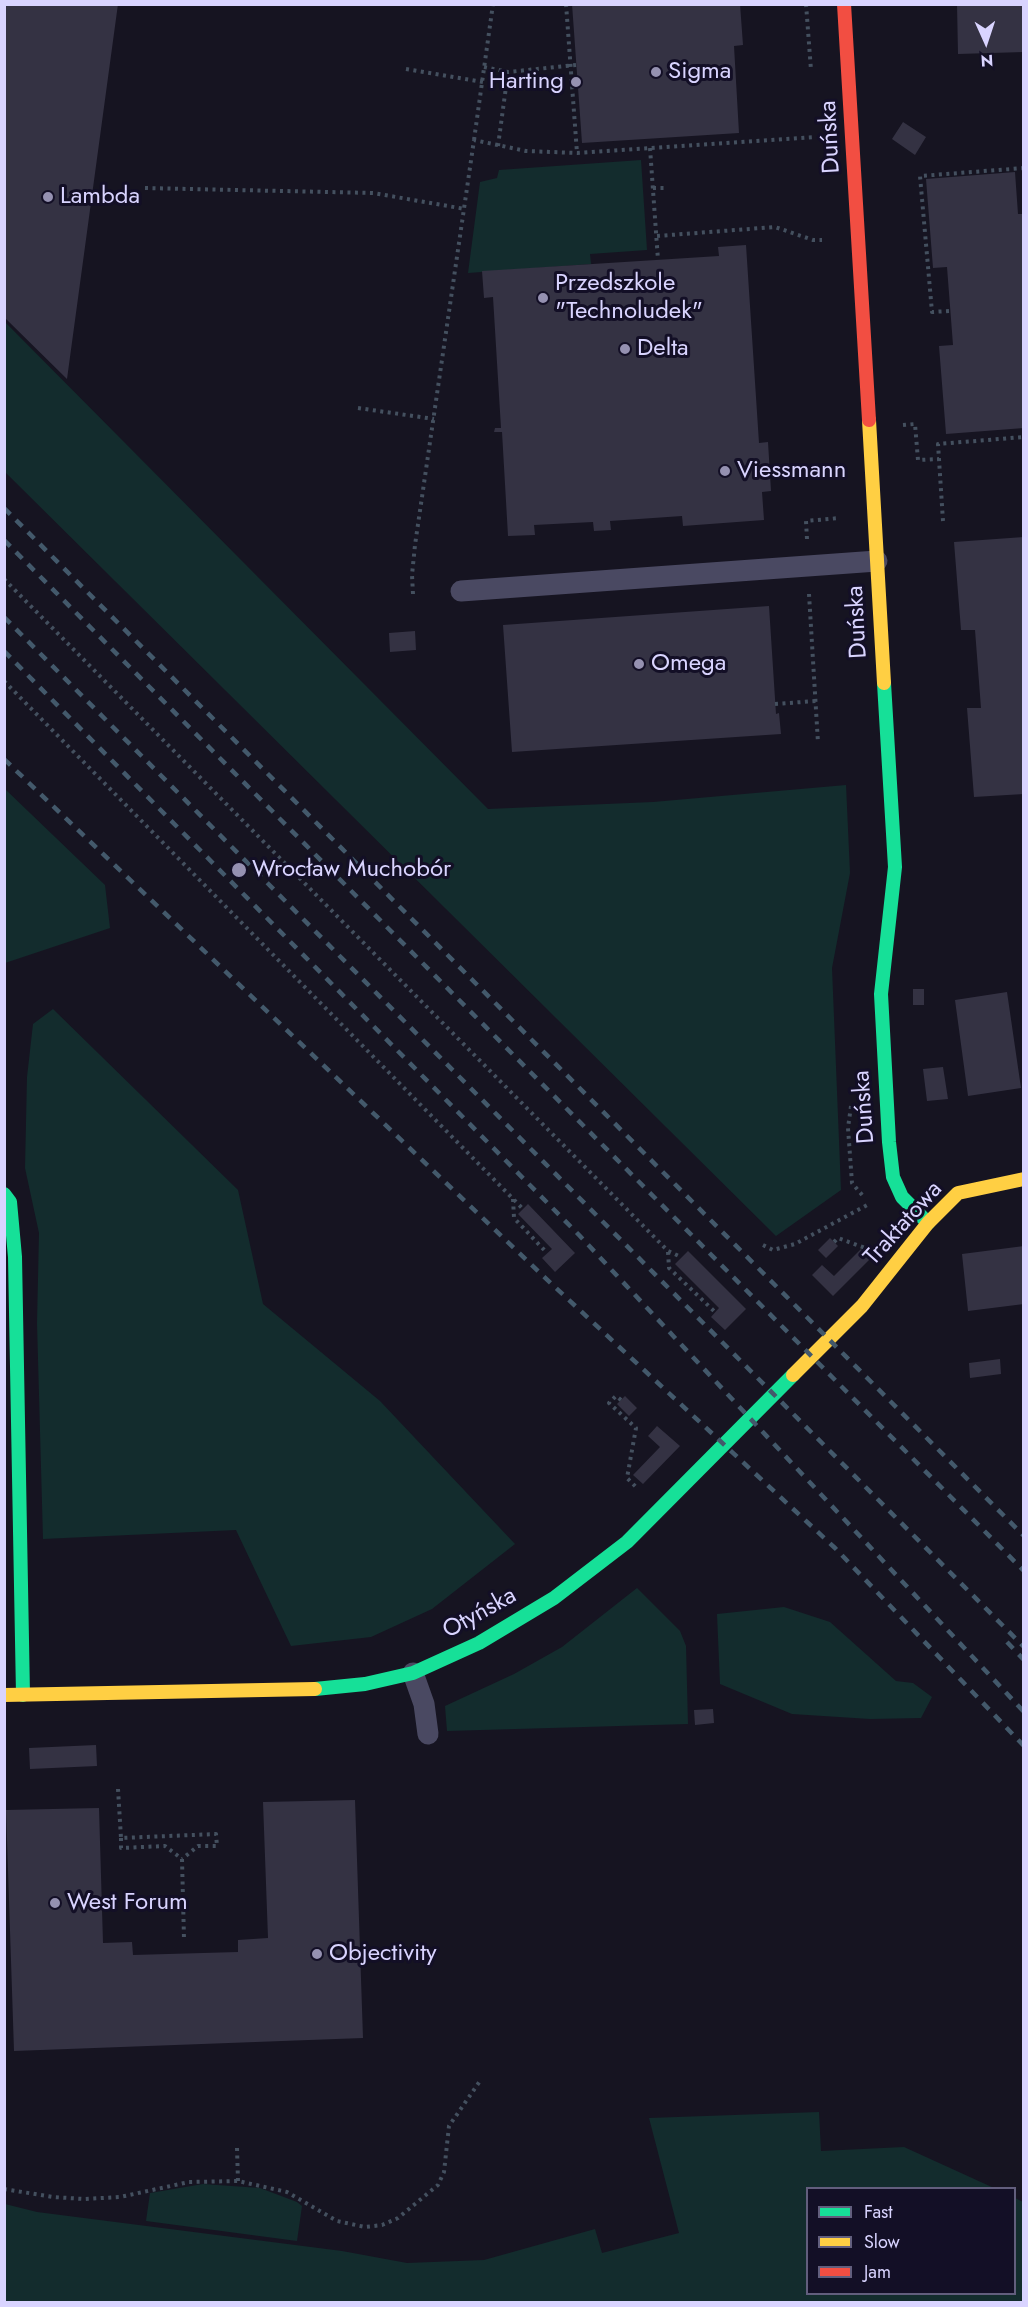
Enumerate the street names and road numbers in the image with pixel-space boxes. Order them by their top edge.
street label: Duńska [815,100,847,174]
street label: Duńska [842,585,874,659]
street label: Duńska [848,1069,882,1145]
street label: Traktatowa [859,1176,949,1272]
street label: Otyńska [438,1582,522,1646]

